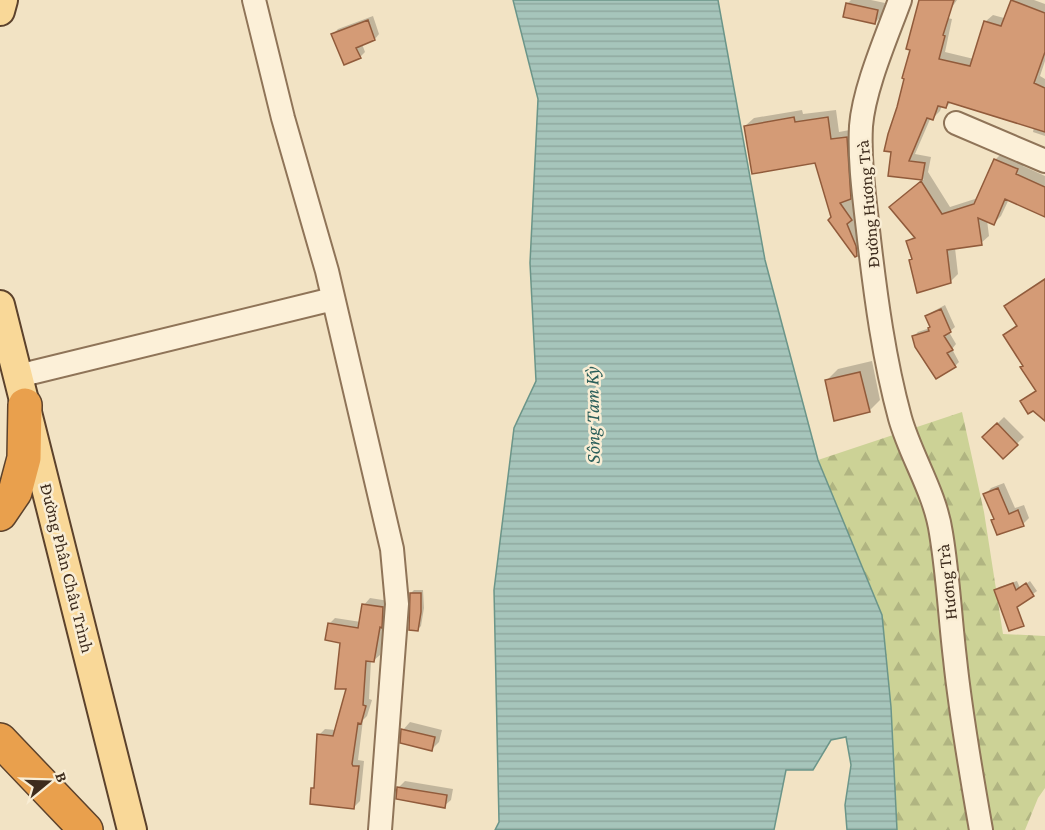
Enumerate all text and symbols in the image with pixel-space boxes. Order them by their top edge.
street label: Đường Hương Trà [852,139,884,269]
water label: Sông Tam Kỳ [580,366,605,464]
street label: Đường Phân Châu Trình [36,481,98,655]
street label: Hương Trà [933,543,961,621]
north arrow [18,752,78,812]
text: B [52,770,71,784]

